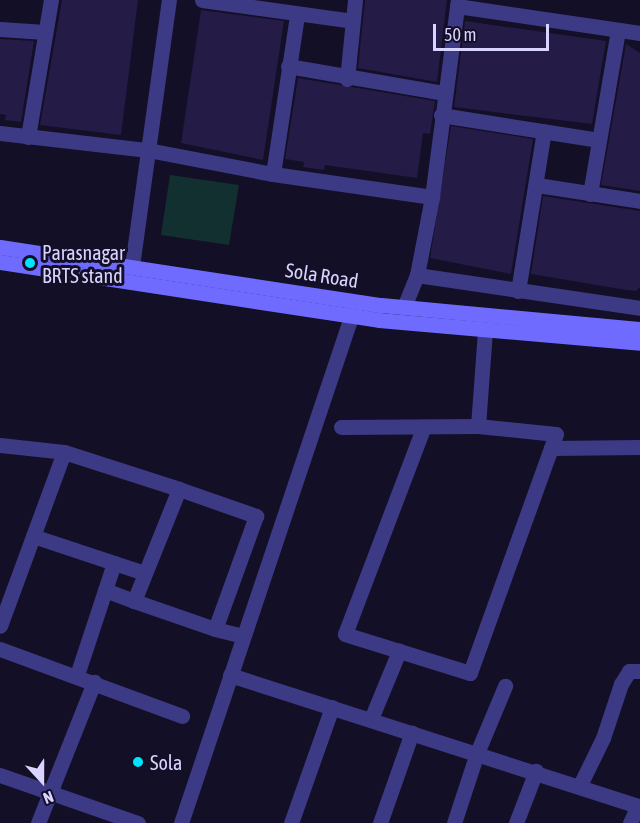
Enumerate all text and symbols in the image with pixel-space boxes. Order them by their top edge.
scale bar [436,12,552,50]
text: 50 m [444,24,476,45]
place label: Parasnagar BRTS stand [42,240,125,287]
marker: Parasnagar BRTS stand [23,256,37,270]
street label: Sola Road [284,257,360,293]
place label: Sola [150,750,182,774]
north arrow [12,751,72,811]
marker: Sola [131,755,145,769]
text: N [41,788,56,808]

